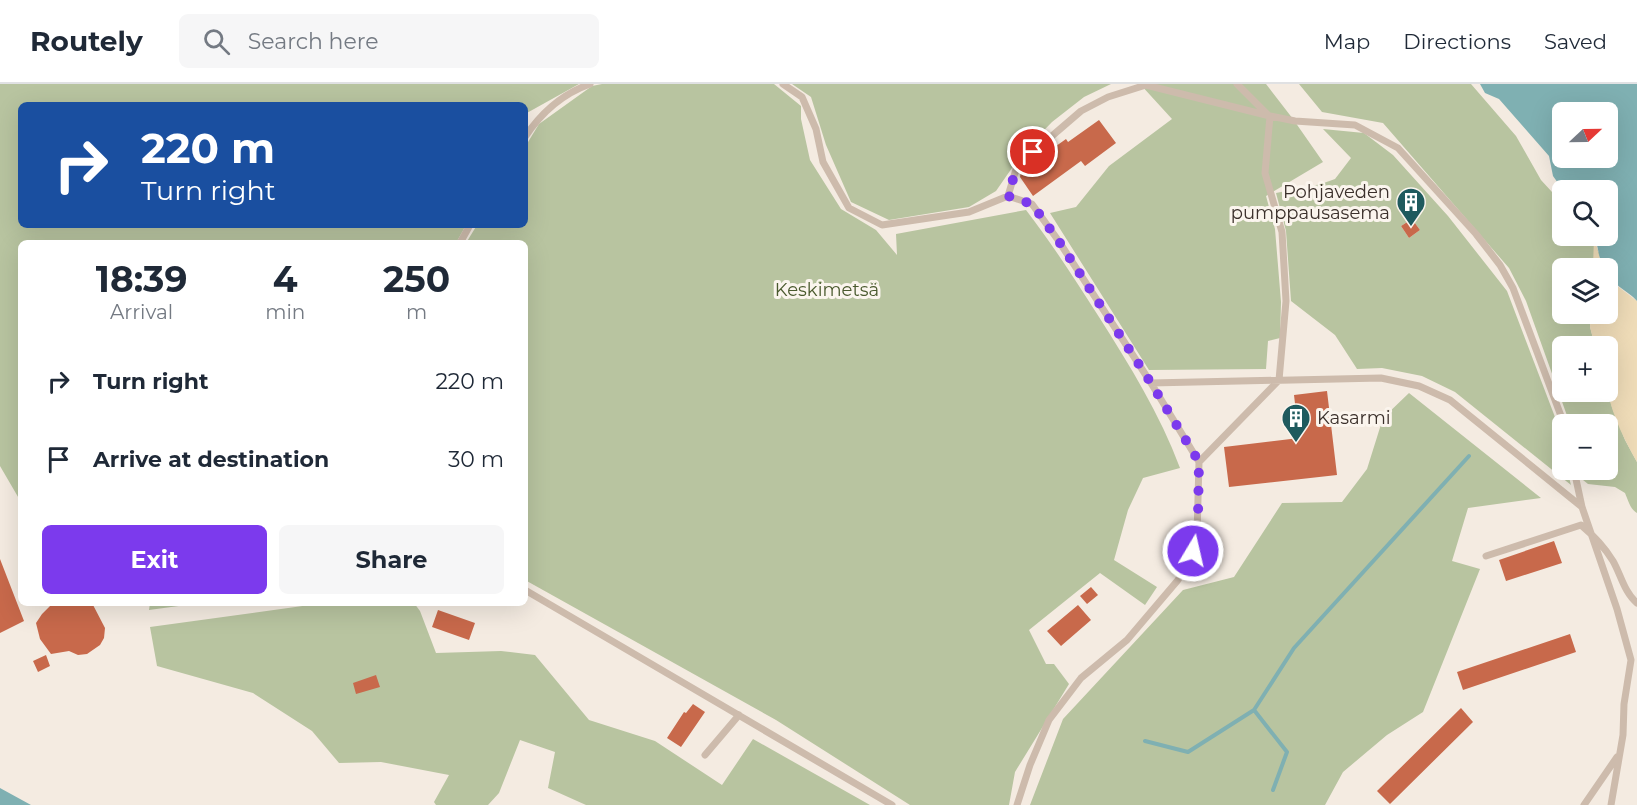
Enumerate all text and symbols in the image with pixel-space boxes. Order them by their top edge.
search box [179,14,599,68]
text: Routely [30,24,143,58]
icon: search [200,25,233,58]
text: Search here [248,28,379,55]
text: Map [1324,29,1370,54]
text: Directions [1403,29,1511,54]
text: Saved [1544,29,1607,54]
north arrow [1552,102,1618,168]
map controls [1552,102,1618,480]
text: 220 m [141,122,275,174]
icon: right [42,126,120,204]
pin [1007,126,1058,177]
icon: arrive [1016,135,1049,168]
text: Turn right [141,174,276,207]
button: search [1552,180,1618,246]
place label: Pohjaveden pumppausasema [1231,181,1390,224]
building icon: Pohjaveden pumppausasema [1395,186,1427,228]
text: 18:39 [96,257,187,301]
text: 4 [273,257,298,301]
text: 250 [383,257,450,301]
button: layers [1552,258,1618,324]
park label: Keskimetsä [775,279,879,301]
text: Arrival [110,300,173,324]
text: min [265,300,305,324]
text: m [406,300,427,324]
button: + [1552,336,1618,402]
icon: right [42,365,75,398]
text: Turn right [93,368,208,395]
text: 220 m [435,368,504,395]
building icon: Kasarmi [1280,402,1312,444]
place label: Kasarmi [1317,407,1391,429]
button: − [1552,414,1618,480]
icon: arrive [42,443,75,476]
text: Arrive at destination [93,446,329,473]
text: 30 m [448,446,504,473]
position arrow [1161,519,1225,583]
button: Exit [42,525,267,594]
button: Share [279,525,504,594]

